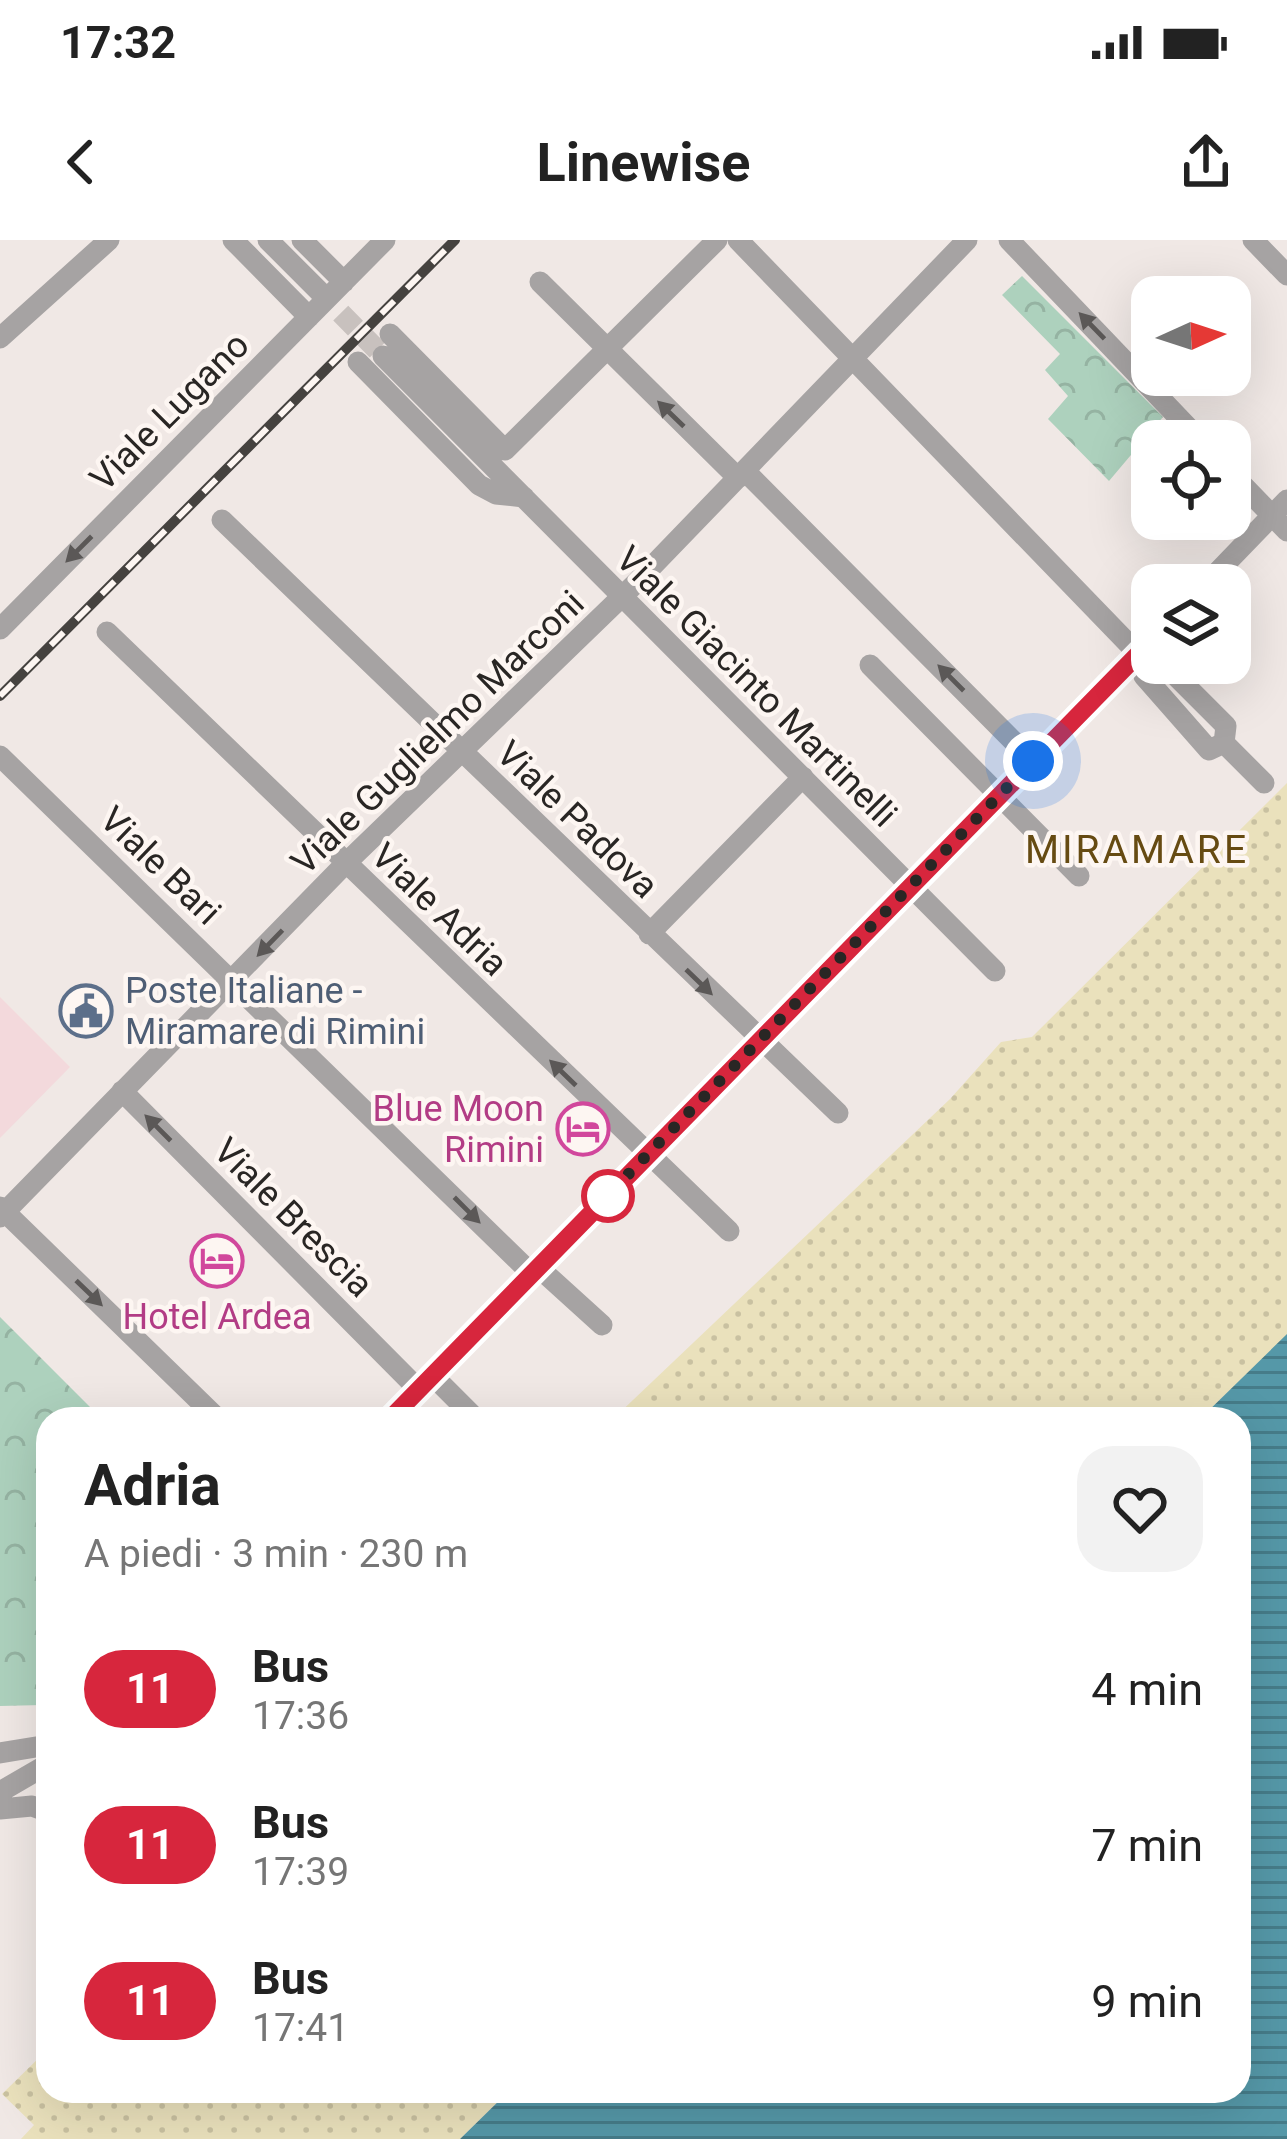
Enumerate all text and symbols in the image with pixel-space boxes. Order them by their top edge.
text: 17:32 [60,16,176,69]
icon: back [48,129,114,195]
icon: share [1173,129,1239,195]
text: Linewise [537,131,750,194]
north arrow [1131,276,1251,396]
map controls [1131,276,1251,684]
one-way arrow [1078,312,1106,341]
street label: Viale Lugano [82,324,258,500]
one-way arrow [657,401,686,429]
button: locate [1131,420,1251,540]
one-way arrow [65,535,93,563]
street label: Viale Giacinto Martinelli [607,538,905,836]
button: layers [1131,564,1251,684]
street label: Viale Guglielmo Marconi [283,582,593,883]
one-way arrow [937,664,965,692]
your location [1003,731,1063,791]
street label: Viale Padova [488,733,667,907]
street label: Viale Bari [91,798,229,933]
district label: MIRAMARE [1025,827,1249,873]
street label: Viale Adria [363,835,516,985]
one-way arrow [256,928,284,957]
one-way arrow [684,968,713,996]
place label: Poste Italiane - Miramare di Rimini [125,970,425,1053]
public building icon: Poste Italiane - Miramare di Rimini [58,983,114,1039]
one-way arrow [549,1060,578,1088]
place label: Blue Moon Rimini [373,1088,544,1171]
hotel icon: Blue Moon Rimini [555,1101,611,1157]
one-way arrow [145,1114,173,1143]
street label: Viale Brescia [205,1130,381,1306]
unlabelled marker [583,1171,633,1221]
one-way arrow [453,1196,481,1224]
hotel icon: Hotel Ardea [189,1233,245,1289]
one-way arrow [74,1279,103,1307]
place label: Hotel Ardea [122,1296,312,1338]
button: heart [1077,1446,1203,1572]
text: Adria [84,1452,221,1519]
text: A piedi · 3 min · 230 m [84,1531,468,1577]
text: Bus [252,1640,329,1693]
text: 4 min [1091,1663,1203,1716]
text: 11 [126,1664,174,1713]
text: 17:36 [252,1693,349,1739]
text: Bus [252,1796,329,1849]
text: 7 min [1091,1819,1203,1872]
text: 11 [126,1820,174,1869]
text: 17:39 [252,1849,349,1895]
text: Bus [252,1952,329,2005]
text: 9 min [1091,1975,1203,2028]
text: 11 [126,1976,174,2025]
text: 17:41 [252,2005,349,2051]

